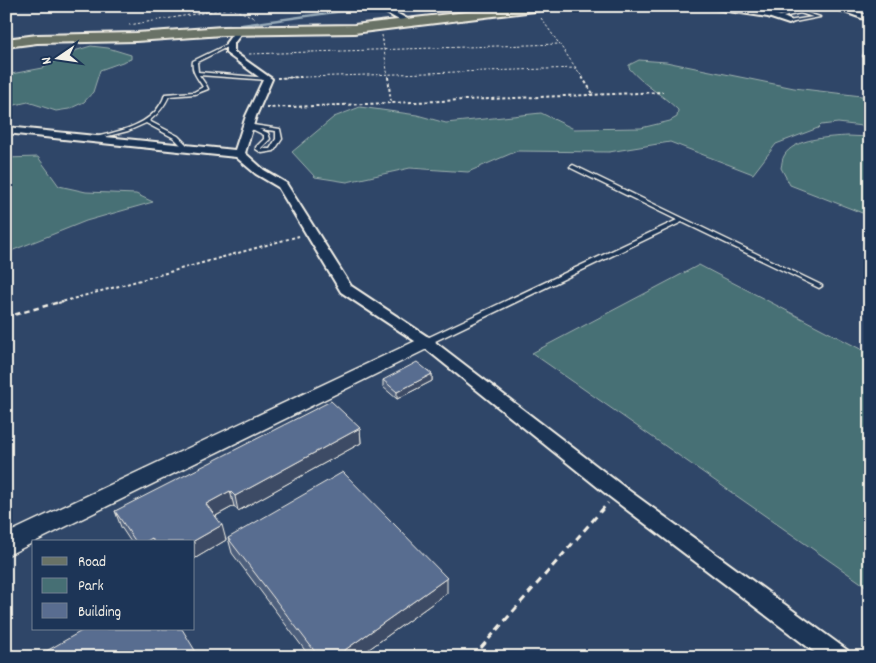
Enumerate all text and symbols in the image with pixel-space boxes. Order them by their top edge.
north arrow [32,32,82,82]
text: N [37,55,58,66]
legend [32,540,195,630]
text: Road [78,552,106,574]
text: Park [78,576,104,598]
text: Building [78,602,121,624]

